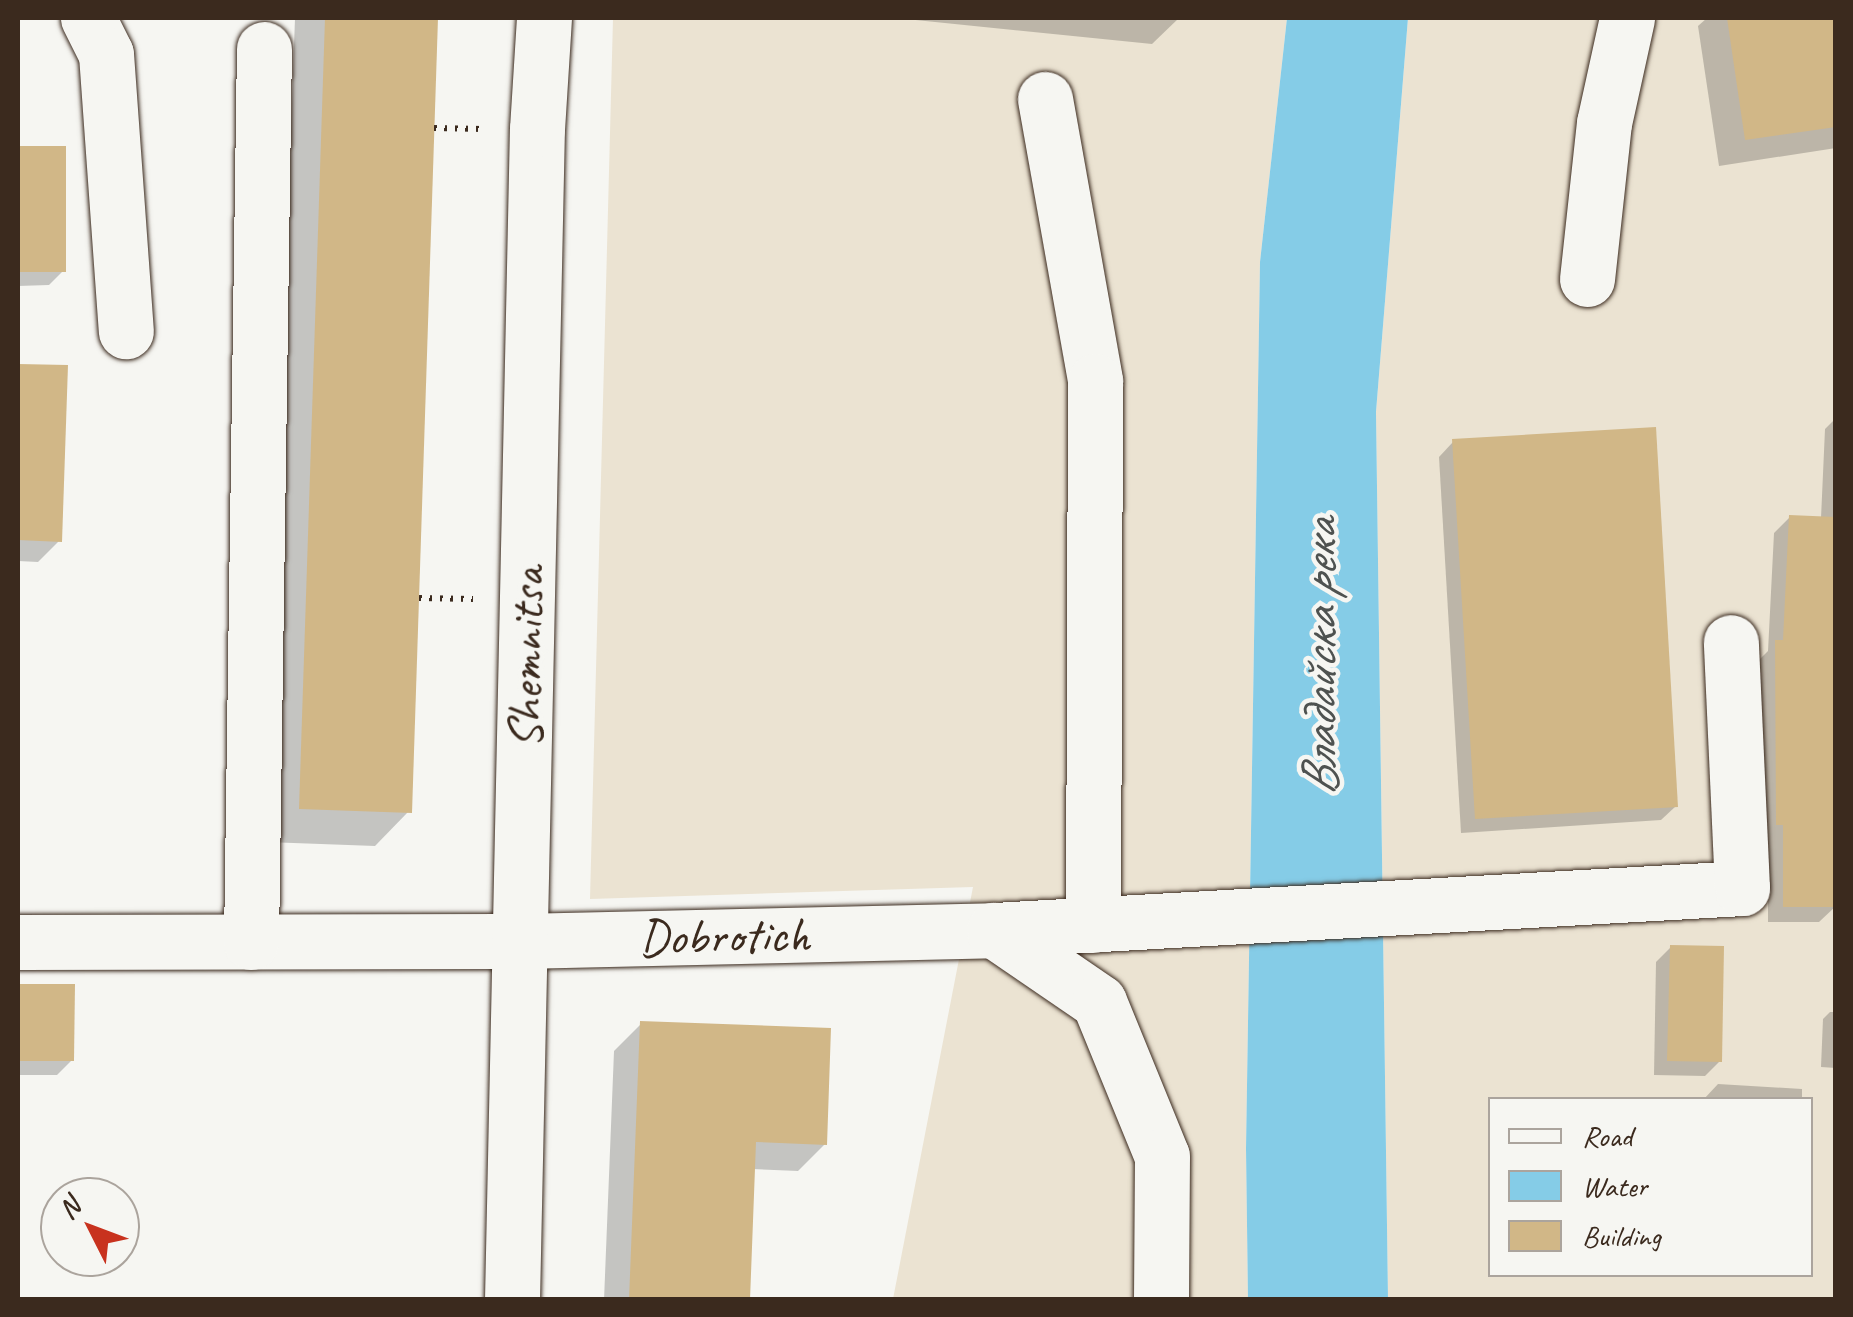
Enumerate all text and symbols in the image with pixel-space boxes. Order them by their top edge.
water label: Владайска река [1289,520,1351,796]
street label: Shemnitsa [494,567,558,749]
street label: Dobrotich [638,905,810,967]
legend [1488,1097,1813,1277]
text: Road [1582,1117,1632,1155]
text: Water [1582,1167,1647,1205]
north arrow [40,1177,140,1277]
text: N [50,1190,88,1226]
text: Building [1582,1217,1661,1255]

